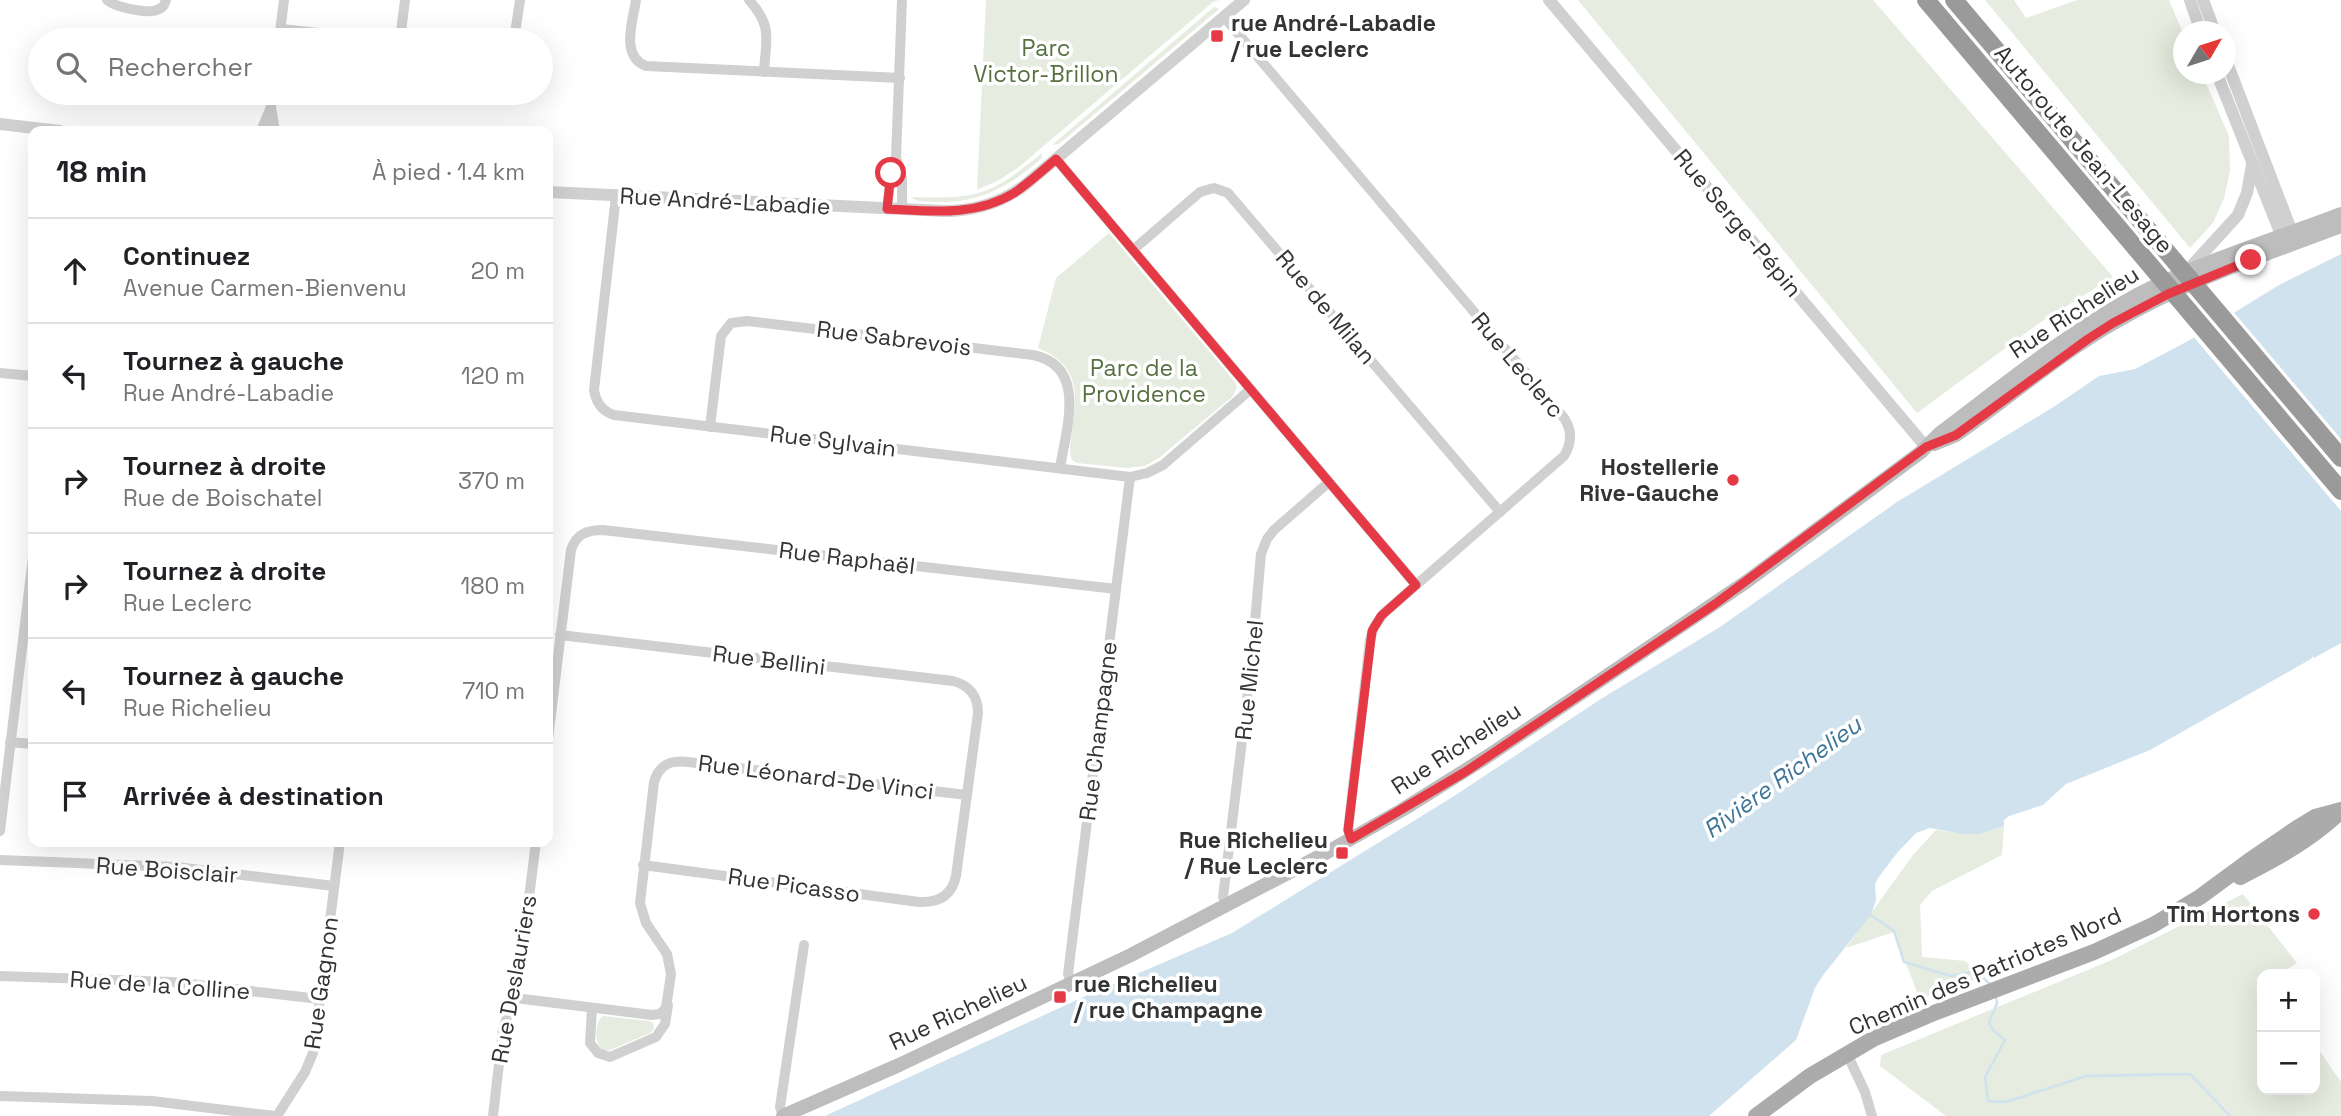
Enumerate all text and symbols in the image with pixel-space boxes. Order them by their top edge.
place label: rue André-Labadie / rue Leclerc [1230,8,1436,64]
north arrow [2173,21,2236,84]
search box [28,28,553,105]
marker: rue André-Labadie / rue Leclerc [1209,28,1225,44]
park label: Parc Victor-Brillon [973,33,1119,89]
street label: Autoroute Jean-Lesage [1988,39,2180,259]
icon: search [52,48,90,86]
text: Rechercher [108,50,253,84]
street label: Rue Serge-Pépin [1667,143,1809,303]
text: 18 min [56,152,147,191]
text: À pied · 1.4 km [372,157,525,187]
route start [875,157,906,188]
street label: Rue André-Labadie [619,180,831,222]
text: Continuez [123,239,250,273]
street label: Rue de Milan [1269,243,1383,371]
route end [2235,244,2266,275]
icon: ahead [56,252,94,290]
text: 20 m [471,256,525,286]
street label: Rue Richelieu [2003,259,2145,365]
text: Avenue Carmen-Bienvenu [123,273,407,303]
street label: Rue Leclerc [1465,306,1571,424]
street label: Rue Sabrevois [815,314,973,362]
text: Tournez à gauche [123,344,344,378]
park label: Parc de la Providence [1082,353,1206,409]
icon: left [56,357,94,395]
text: 120 m [461,361,525,391]
text: Rue André-Labadie [123,378,334,408]
street label: Rue Sylvain [768,418,898,464]
text: Tournez à droite [123,449,326,483]
place label: Hostellerie Rive-Gauche [1580,452,1719,508]
icon: right [56,462,94,500]
text: 370 m [458,466,525,496]
marker: Hostellerie Rive-Gauche [1725,472,1741,488]
text: Rue de Boischatel [123,483,322,513]
street label: Rue Raphaël [777,535,917,581]
text: Tournez à droite [123,554,326,588]
icon: right [56,567,94,605]
text: 180 m [461,571,525,601]
text: Rue Leclerc [123,588,252,618]
street label: Rue Michel [1228,618,1270,742]
street label: Rue Bellini [711,638,827,682]
street label: Rue Champagne [1072,640,1124,822]
text: Tournez à gauche [123,659,344,693]
icon: left [56,672,94,710]
text: 710 m [462,676,525,706]
text: Rue Richelieu [123,693,272,723]
street label: Rue Richelieu [1385,695,1527,801]
water label: Rivière Richelieu [1697,708,1868,845]
street label: Rue Léonard-De Vinci [697,748,935,806]
icon: arrive [56,777,94,815]
text: Arrivée à destination [123,779,384,813]
place label: Rue Richelieu / Rue Leclerc [1179,825,1328,881]
marker: Rue Richelieu / Rue Leclerc [1334,845,1350,861]
street label: Rue Boisclair [95,850,239,890]
street label: Rue Picasso [726,861,862,909]
street label: Rue Deslauriers [484,893,544,1065]
place label: Tim Hortons [2167,899,2300,929]
street label: Chemin des Patriotes Nord [1844,900,2126,1042]
marker: Tim Hortons [2306,906,2322,922]
street label: Rue Gagnon [297,915,345,1051]
street label: Rue de la Colline [69,964,251,1006]
street label: Rue Richelieu [884,967,1032,1057]
place label: rue Richelieu / rue Champagne [1073,969,1263,1025]
map controls [2257,969,2320,1095]
button: + [2257,969,2320,1032]
marker: rue Richelieu / rue Champagne [1052,989,1068,1005]
button: − [2257,1032,2320,1095]

